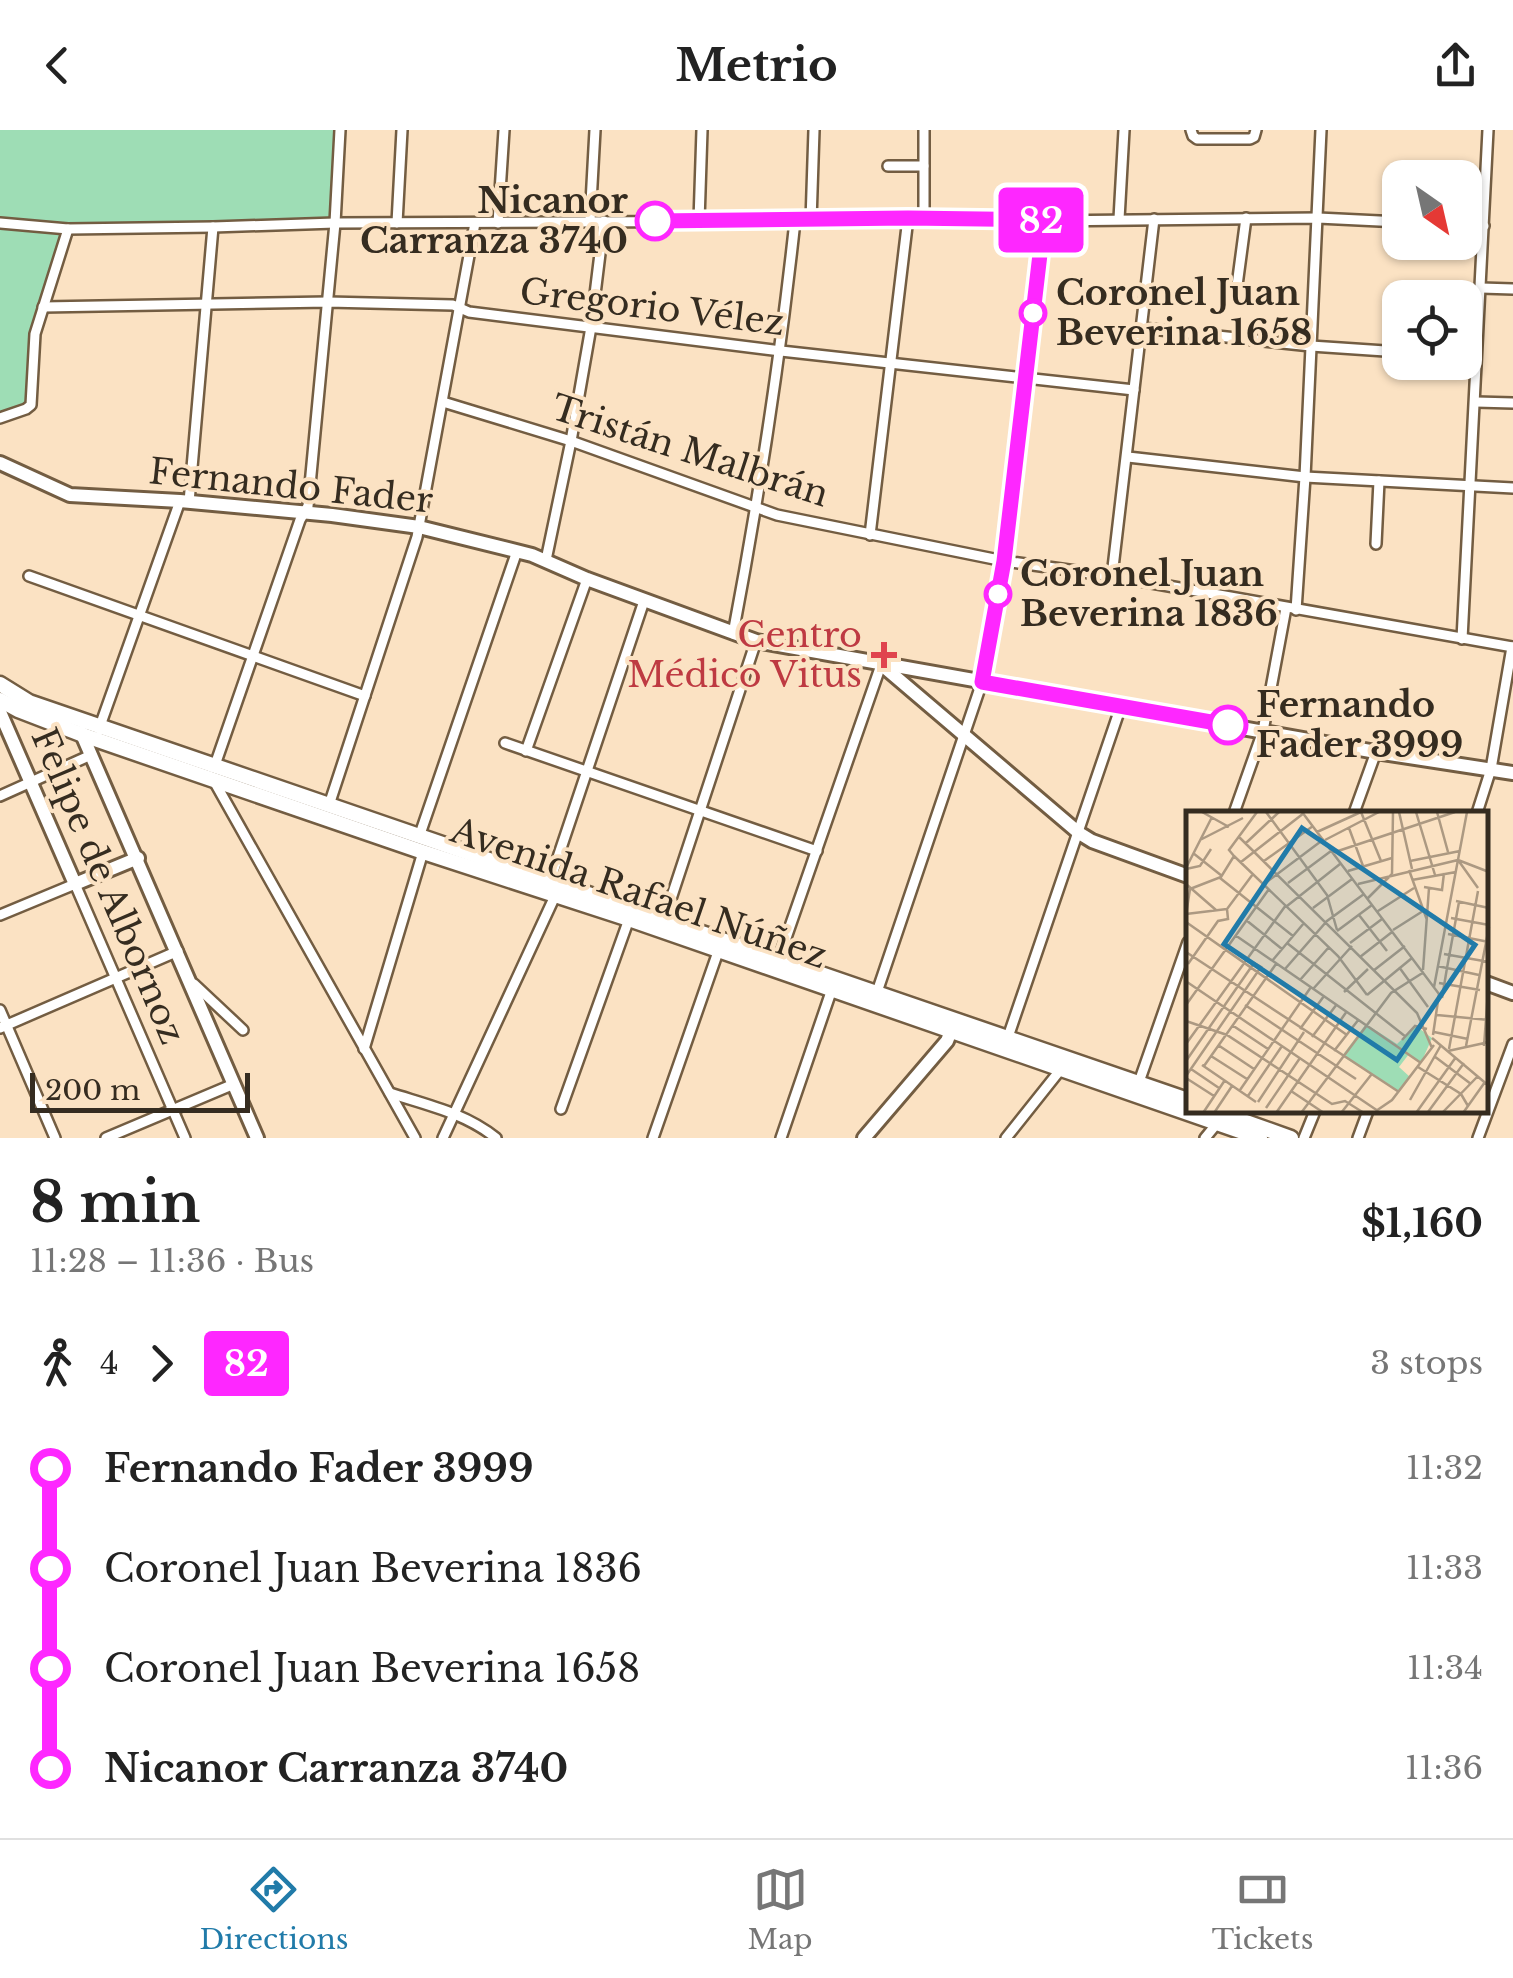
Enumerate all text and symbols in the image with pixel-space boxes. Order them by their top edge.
text: Metrio [675,37,838,93]
icon: back [30,38,85,93]
icon: share [1428,38,1483,93]
north arrow [1382,160,1482,260]
map controls [1382,160,1482,380]
place label: Nicanor Carranza 3740 [360,179,629,262]
line badge: 82 [996,188,1086,252]
text: 82 [1018,199,1064,242]
marker: Nicanor Carranza 3740 [636,202,674,240]
street label: Gregorio Vélez [517,269,787,344]
place label: Coronel Juan Beverina 1658 [1056,271,1312,354]
button: locate [1382,280,1482,380]
marker: Coronel Juan Beverina 1658 [1020,300,1046,326]
street label: Tristán Malbrán [546,385,834,516]
street label: Fernando Fader [147,449,435,522]
place label: Coronel Juan Beverina 1836 [1020,552,1278,635]
marker: Coronel Juan Beverina 1836 [985,581,1011,607]
place label: Centro Médico Vitus [627,613,862,696]
marker: Centro Médico Vitus [871,642,897,668]
place label: Fernando Fader 3999 [1256,683,1463,766]
marker: Fernando Fader 3999 [1209,706,1247,744]
street label: Felipe de Albornoz [22,722,194,1050]
street label: Avenida Rafael Núñez [445,808,833,977]
inset map [1186,811,1488,1113]
scale bar [30,1068,250,1113]
text: 200 m [45,1073,140,1108]
text: 8 min [30,1169,200,1237]
text: $1,160 [1361,1200,1483,1247]
text: 11:28 – 11:36 · Bus [30,1241,314,1281]
icon: walk [30,1336,85,1391]
icon: forward [134,1336,189,1391]
text: 82 [224,1342,269,1385]
text: 4 [100,1343,119,1383]
text: 3 stops [1370,1343,1483,1383]
text: Fernando Fader 3999 [104,1445,534,1492]
text: 11:32 [1406,1448,1483,1488]
text: Coronel Juan Beverina 1836 [104,1545,642,1592]
text: 11:33 [1406,1548,1483,1588]
text: Coronel Juan Beverina 1658 [104,1645,640,1692]
text: 11:34 [1407,1648,1483,1688]
text: Nicanor Carranza 3740 [104,1745,568,1792]
text: 11:36 [1405,1748,1483,1788]
tab: Directions [200,1862,348,1957]
tab: Map [748,1862,813,1957]
tab: Tickets [1212,1862,1313,1957]

